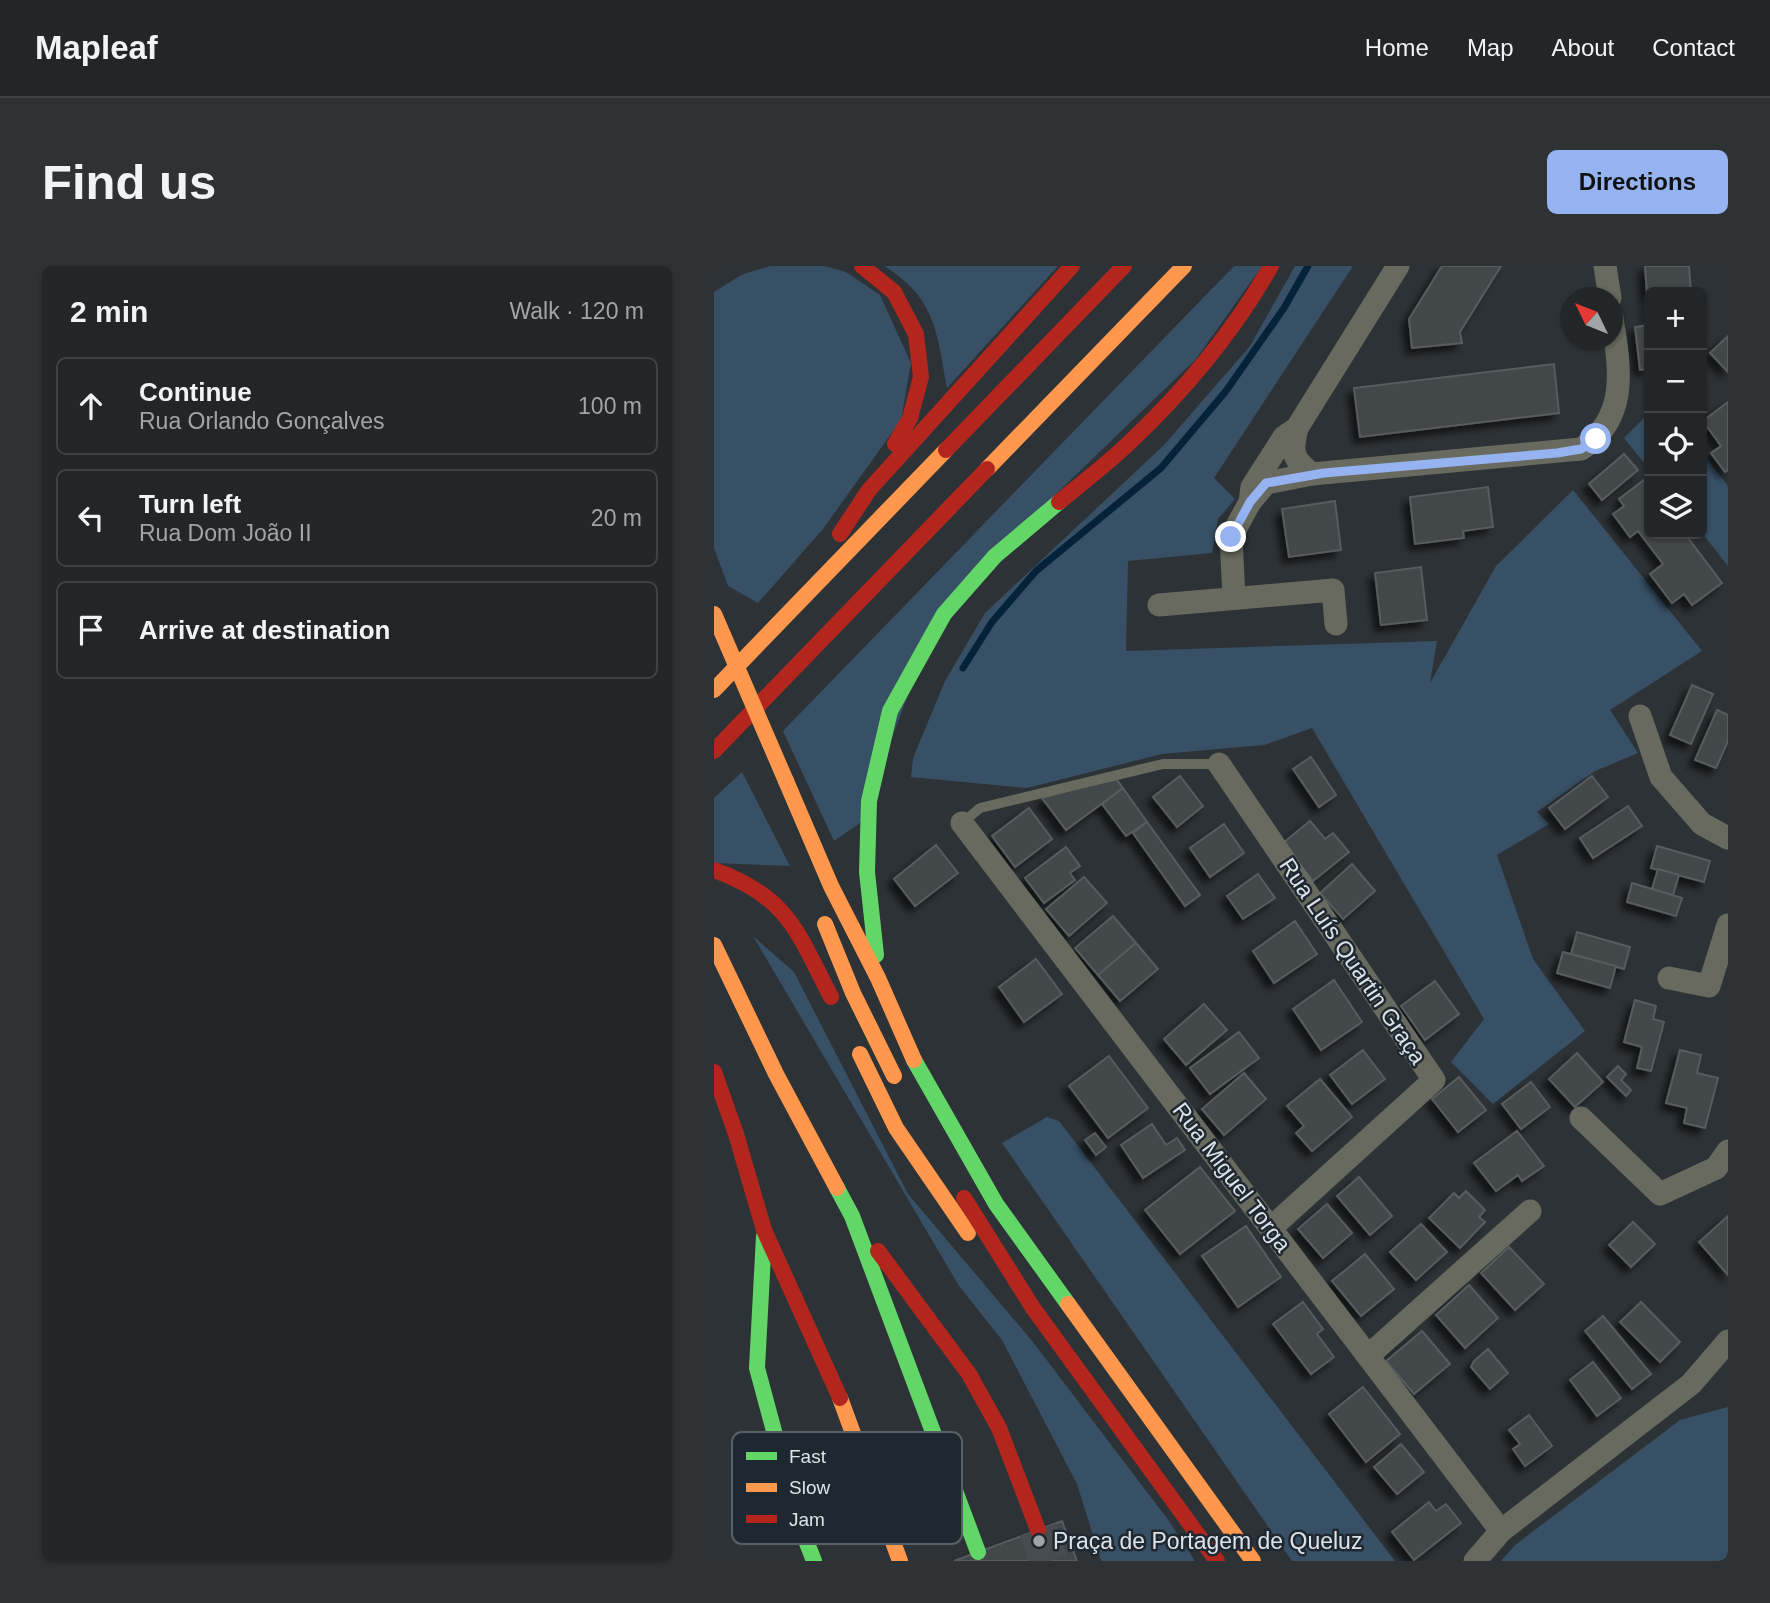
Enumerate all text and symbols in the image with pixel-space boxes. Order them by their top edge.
text: Mapleaf [35,29,158,66]
text: Home [1365,34,1429,61]
text: Map [1467,34,1514,61]
text: About [1552,34,1614,61]
text: Contact [1652,34,1735,61]
button: Directions [1547,150,1728,214]
text: Find us [42,155,216,209]
north arrow [1560,287,1623,350]
map controls [1644,287,1707,539]
button: + [1644,287,1707,350]
text: 2 min [70,295,148,328]
text: Walk · 120 m [509,298,644,324]
button: − [1644,350,1707,413]
text: Continue [139,377,252,407]
icon: ahead [72,387,110,425]
text: 100 m [578,393,642,419]
text: Rua Orlando Gonçalves [139,408,384,434]
button: locate [1644,413,1707,476]
route start [1580,423,1611,454]
button: layers [1644,476,1707,539]
text: Turn left [139,489,241,519]
icon: left [72,499,110,537]
text: 20 m [591,505,642,531]
text: Rua Dom João II [139,520,312,546]
route end [1215,521,1246,552]
icon: arrive [72,611,110,649]
text: Arrive at destination [139,615,390,645]
street label: Rua Luís Quartin Graça [1274,853,1432,1069]
street label: Rua Miguel Torga [1167,1097,1297,1257]
legend [732,1432,962,1544]
text: Fast [789,1446,827,1467]
text: Slow [789,1477,830,1498]
text: Jam [789,1509,825,1530]
place label: Praça de Portagem de Queluz [1053,1528,1362,1554]
marker: Praça de Portagem de Queluz [1031,1533,1047,1549]

